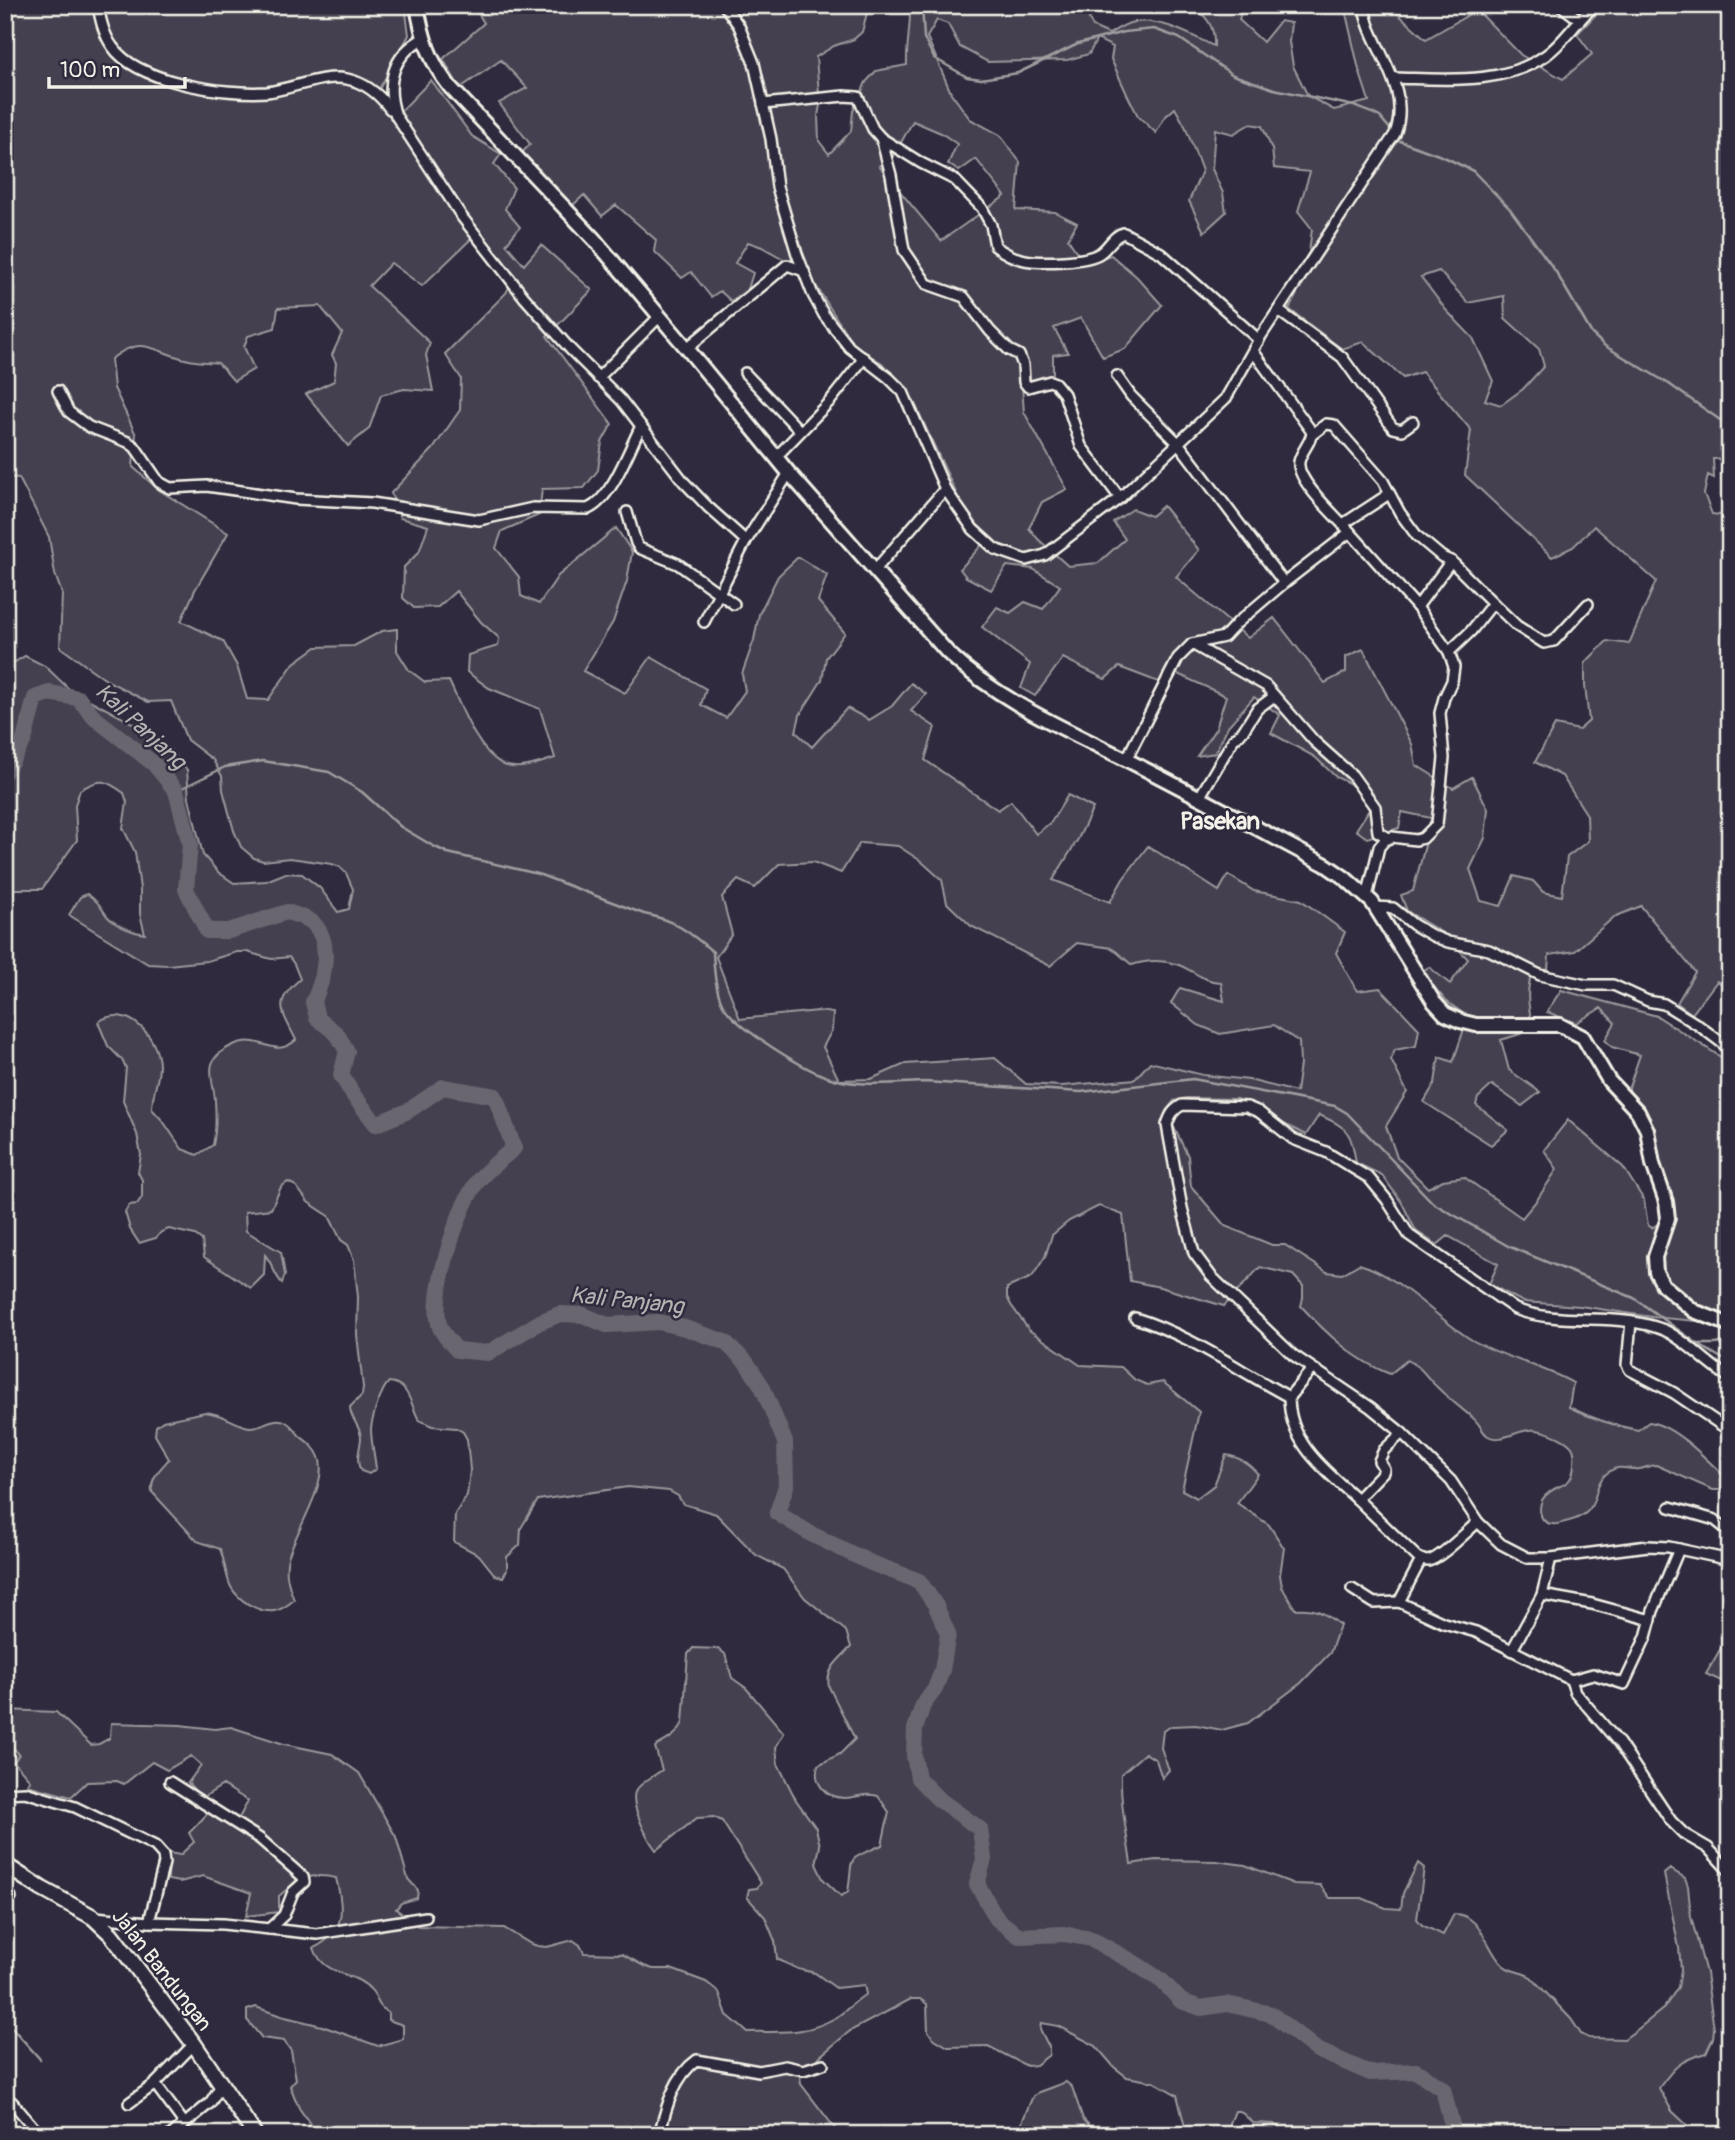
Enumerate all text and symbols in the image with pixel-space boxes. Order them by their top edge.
scale bar [49,46,186,90]
text: 100 m [60,57,120,84]
water label: Kali Panjang [89,677,193,777]
district label: Pasekan [1180,807,1260,836]
water label: Kali Panjang [569,1280,686,1321]
street label: Jalan Bandungan [106,1904,218,2037]

